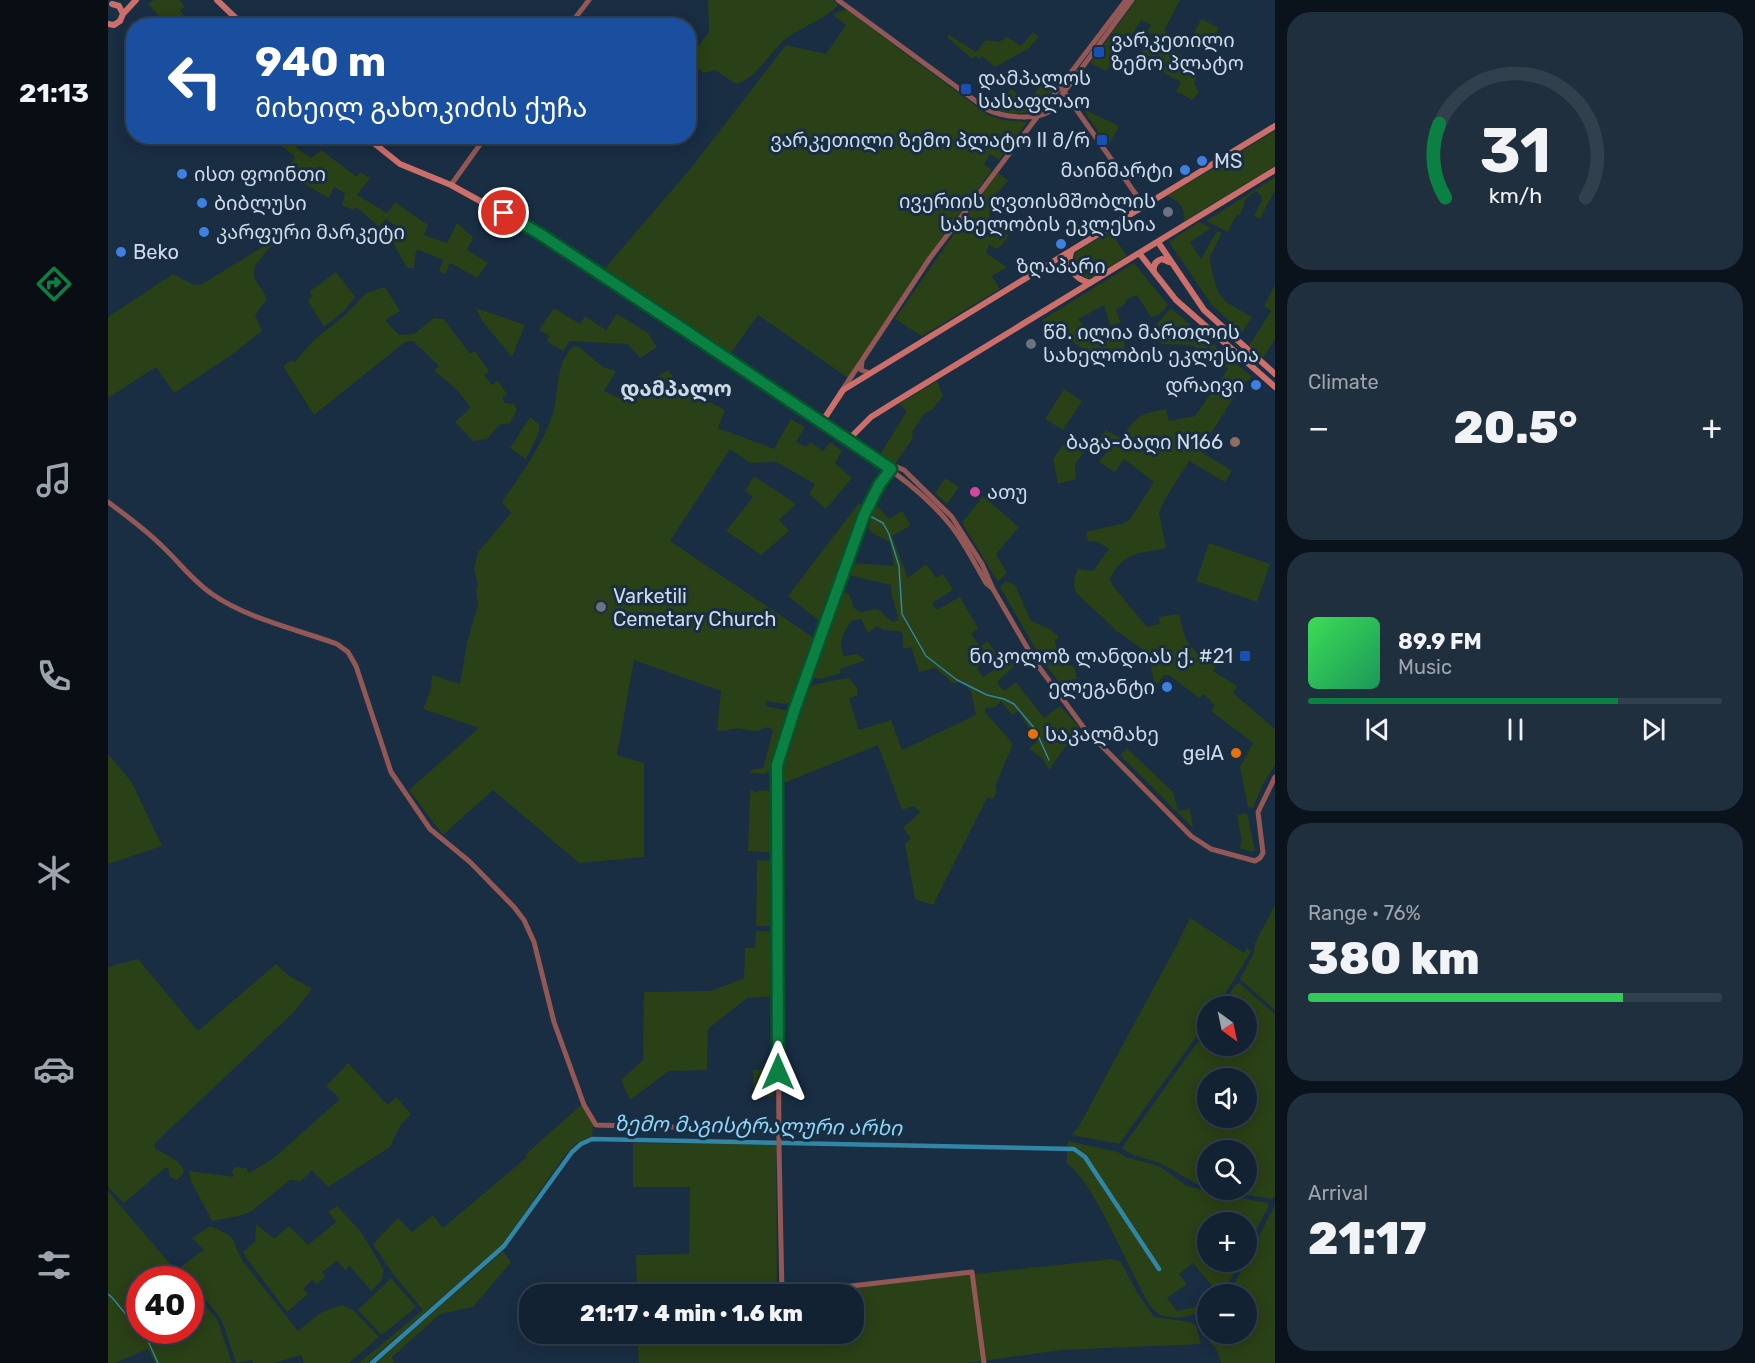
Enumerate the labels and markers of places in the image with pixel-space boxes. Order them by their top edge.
place label: ვარკეთილი ზემო პლატო [1111,28,1244,76]
marker: ვარკეთილი ზემო პლატო [1092,45,1106,59]
place label: დამპალოს სასაფლაო [978,66,1091,114]
marker: დამპალოს სასაფლაო [959,82,973,96]
place label: ვარკეთილი ზემო პლატო II მ/რ [770,128,1090,153]
marker: ვარკეთილი ზემო პლატო II მ/რ [1095,133,1109,147]
place label: MS [1214,149,1242,173]
marker: MS [1195,154,1209,168]
place label: მაინმარტი [1060,158,1173,182]
place label: ისთ ფოინთი [194,162,326,186]
marker: მაინმარტი [1178,163,1192,177]
marker: ისთ ფოინთი [175,167,189,181]
pin [478,187,529,238]
place label: ივერიის ღვთისმშობლის სახელობის ეკლესია [899,189,1156,237]
place label: ბიბლუსი [214,191,307,216]
marker: ბიბლუსი [195,196,209,210]
marker: ივერიის ღვთისმშობლის სახელობის ეკლესია [1161,205,1175,219]
place label: კარფური მარკეტი [216,220,405,244]
marker: კარფური მარკეტი [197,225,211,239]
marker: ზღაპარი [1054,237,1068,251]
place label: Beko [133,240,179,264]
marker: Beko [114,245,128,259]
place label: ზღაპარი [1016,254,1106,279]
place label: წმ. ილია მართლის სახელობის ეკლესია [1043,320,1259,368]
marker: წმ. ილია მართლის სახელობის ეკლესია [1024,337,1038,351]
place label: დრაივი [1165,373,1244,398]
marker: დრაივი [1249,378,1263,392]
place label: ბაგა-ბაღი N166 [1066,430,1223,455]
marker: ბაგა-ბაღი N166 [1228,435,1242,449]
place label: ათუ [987,480,1027,504]
marker: ათუ [968,485,982,499]
place label: Varketili Cemetary Church [613,584,776,631]
marker: Varketili Cemetary Church [594,600,608,614]
place label: ნიკოლოზ ლანდიას ქ. #21 [969,644,1233,669]
marker: ნიკოლოზ ლანდიას ქ. #21 [1238,649,1252,663]
place label: ელეგანტი [1048,675,1155,700]
marker: ელეგანტი [1160,680,1174,694]
place label: საკალმახე [1045,722,1159,747]
marker: საკალმახე [1026,727,1040,741]
place label: gelA [1183,741,1224,765]
marker: gelA [1229,746,1243,760]

